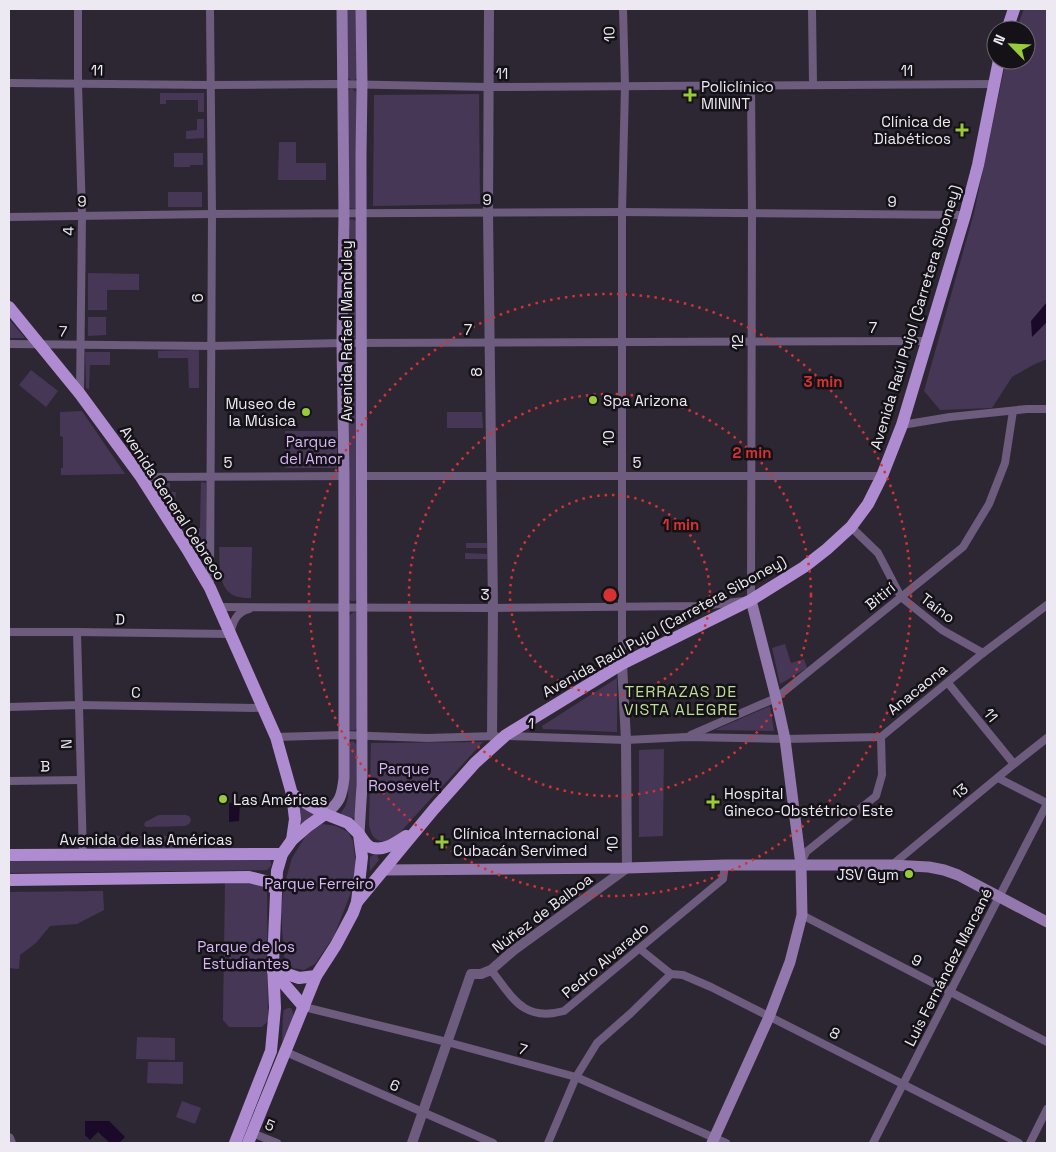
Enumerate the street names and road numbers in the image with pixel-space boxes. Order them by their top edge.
street label: 10 [599,26,619,42]
street label: 11 [91,60,103,80]
street label: 11 [901,61,913,80]
street label: 11 [496,64,508,83]
street label: Avenida Raúl Pujol (Carretera Siboney) [866,182,965,452]
street label: 9 [482,190,492,209]
street label: 9 [77,191,87,211]
street label: 9 [887,192,897,211]
street label: 4 [58,226,78,236]
street label: Avenida Rafael Manduley [337,240,356,422]
street label: 6 [188,293,207,303]
street label: 7 [869,318,877,337]
street label: 7 [464,320,472,339]
street label: 7 [59,321,67,341]
street label: 12 [728,334,747,350]
street label: 8 [467,367,486,377]
street label: Avenida General Cebreco [116,422,230,584]
street label: 10 [599,430,618,446]
street label: 5 [224,453,233,472]
street label: 5 [633,453,642,472]
street label: Avenida Raúl Pujol (Carretera Siboney) [539,551,790,702]
street label: Bitirí [861,578,899,614]
street label: 3 [480,585,490,604]
street label: Taíno [917,589,959,627]
street label: D [115,609,125,629]
street label: Anacaona [883,659,951,719]
street label: C [131,682,141,702]
street label: 11 [980,704,1002,726]
street label: 1 [528,713,534,733]
street label: N [56,739,76,749]
street label: B [40,756,50,776]
street label: 13 [948,779,972,803]
street label: Avenida de las Américas [59,830,233,849]
street label: 10 [602,836,622,852]
street label: Núñez de Balboa [488,869,596,957]
street label: Luis Fernández Marcané [900,885,996,1049]
street label: Pedro Alvarado [558,918,652,1002]
street label: 9 [908,949,926,971]
street label: 8 [827,1022,843,1044]
street label: 7 [516,1039,530,1059]
street label: 6 [387,1074,403,1096]
street label: 5 [262,1114,278,1136]

